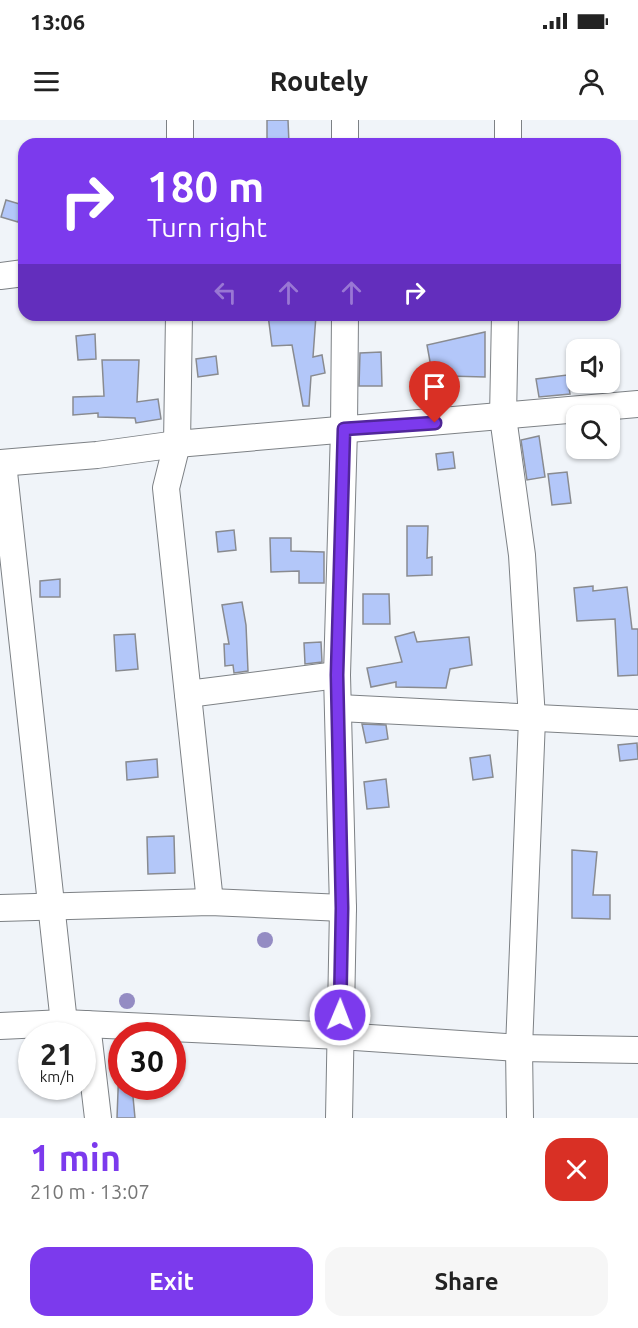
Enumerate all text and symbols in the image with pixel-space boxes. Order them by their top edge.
text: 13:06 [30,9,85,34]
icon: menu [30,65,63,98]
icon: person [575,65,608,98]
text: Routely [270,66,368,96]
icon: right [48,162,126,240]
text: 180 m [147,163,264,210]
text: Turn right [147,212,267,242]
icon: left [209,276,242,309]
icon: ahead [272,276,305,309]
icon: ahead [335,276,368,309]
icon: right [398,276,431,309]
map controls [566,339,620,459]
button: sound [566,339,620,393]
pin [409,361,460,423]
icon: arrive [418,370,451,403]
button: search [566,405,620,459]
position arrow [308,983,372,1047]
speed limit sign: 30 [108,1022,186,1100]
text: 21 [40,1037,74,1071]
text: km/h [40,1068,74,1085]
text: 1 min [30,1137,121,1178]
button: close [545,1138,608,1201]
text: 210 m · 13:07 [30,1180,150,1203]
button: Exit [30,1247,313,1316]
button: Share [325,1247,608,1316]

